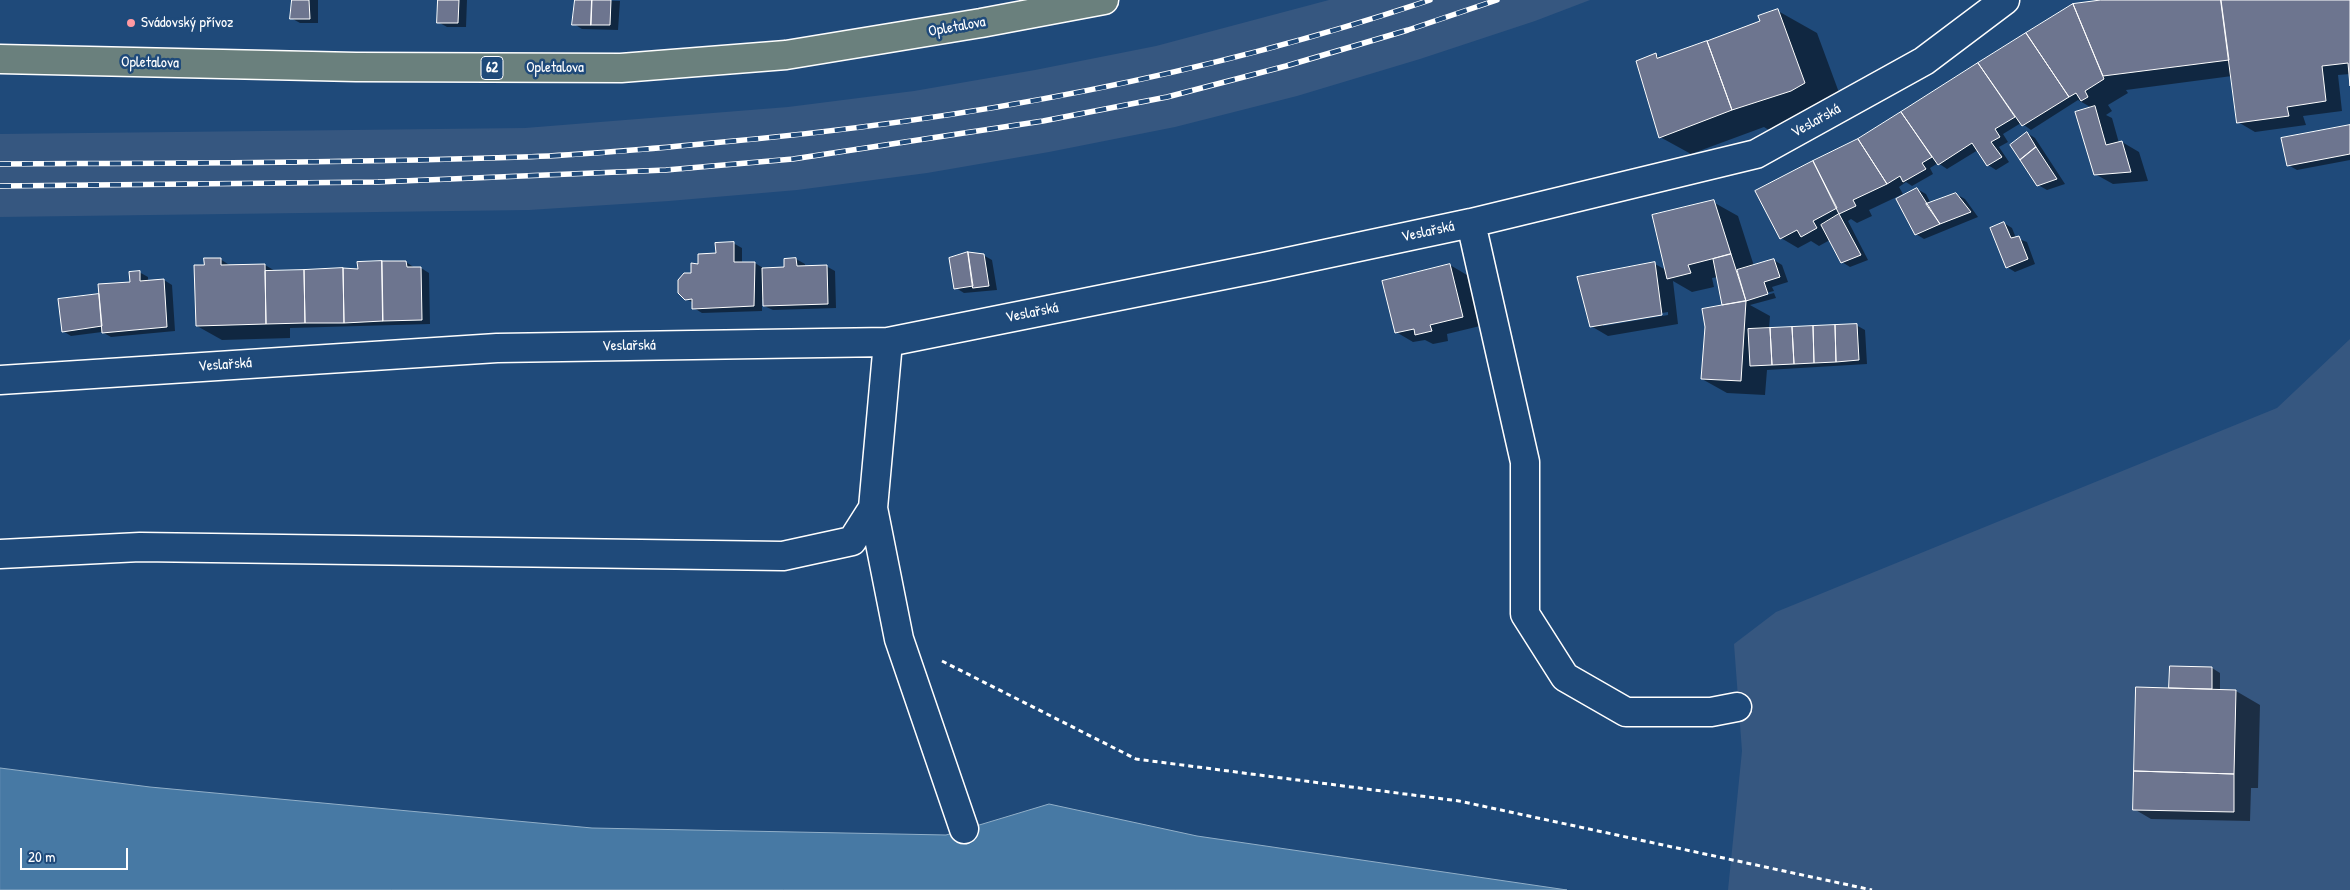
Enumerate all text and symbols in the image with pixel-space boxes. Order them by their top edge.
street label: Opletalova [927,13,987,41]
place label: Svádovský přívoz [141,14,233,32]
marker: Svádovský přívoz [125,17,137,29]
street label: Opletalova [121,53,179,73]
road number: 62 [481,56,503,80]
street label: Opletalova [526,59,584,77]
street label: Veslařská [1788,100,1844,142]
street label: Veslařská [1400,218,1456,246]
street label: Veslařská [1004,299,1060,327]
street label: Veslařská [602,337,656,355]
street label: Veslařská [198,354,252,376]
scale bar [22,838,130,870]
text: 20 m [28,846,55,867]

